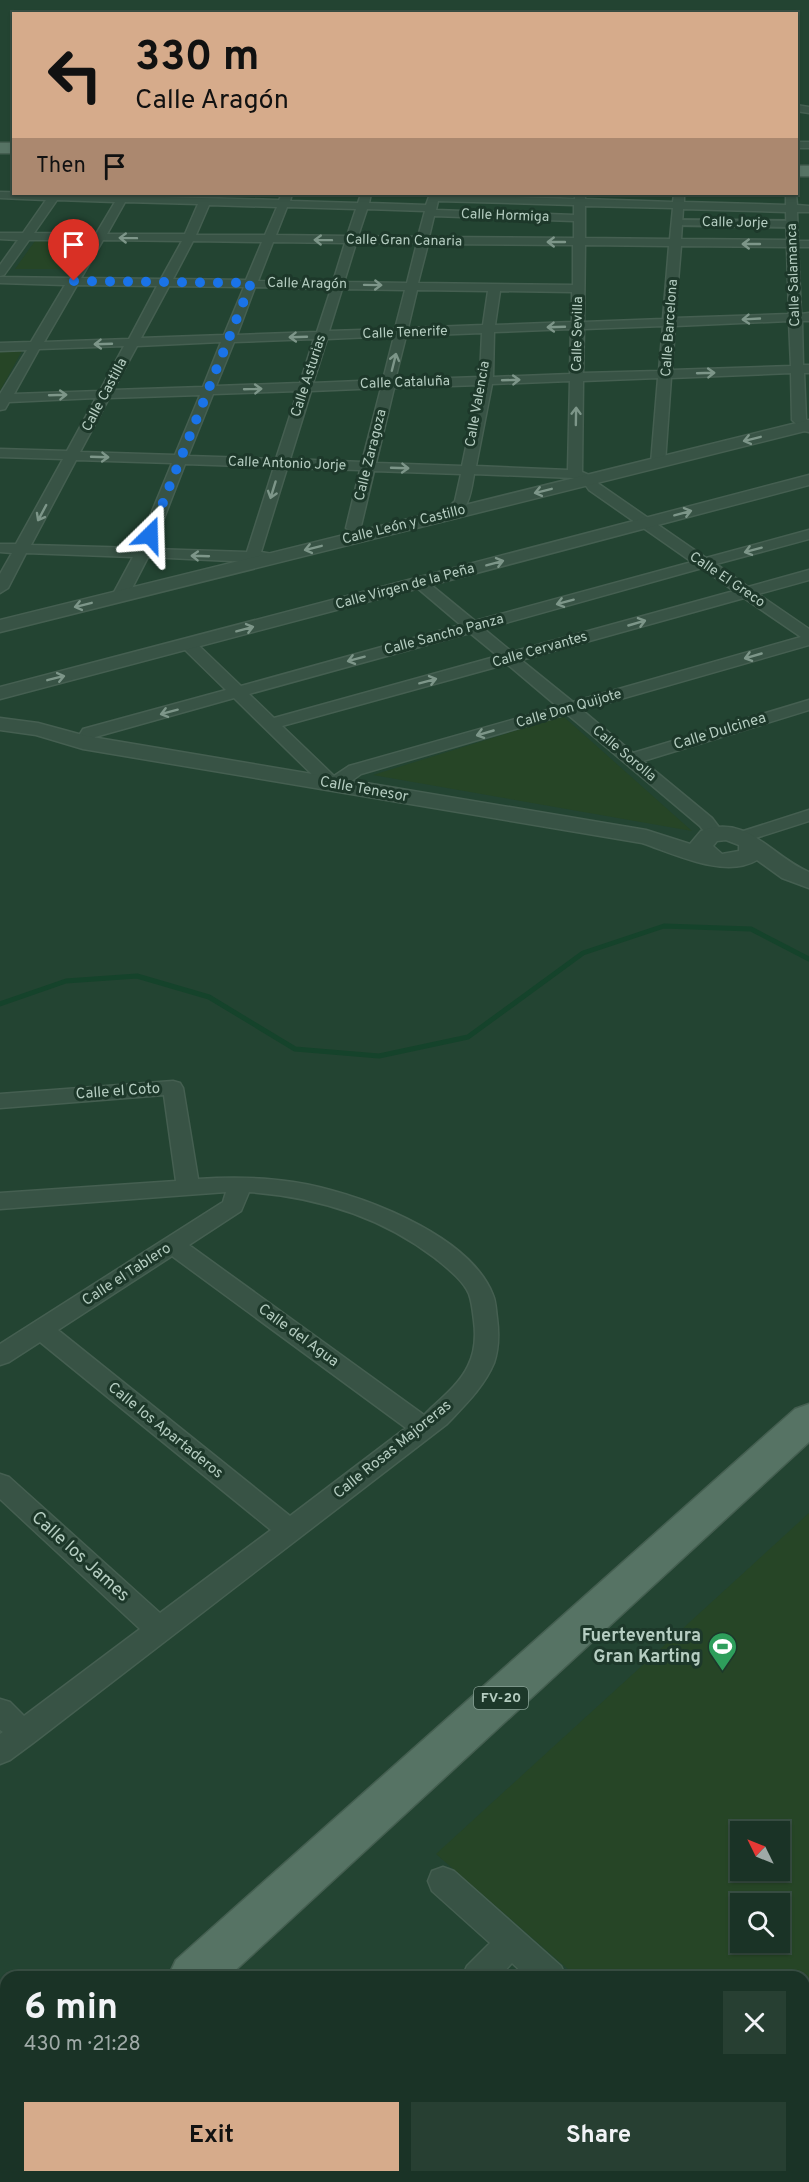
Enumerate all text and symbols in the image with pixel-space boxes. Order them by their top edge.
text: 330 m [135,32,260,85]
icon: left [36,36,114,114]
text: Calle Aragón [135,84,289,118]
icon: arrive [98,150,131,183]
text: Then [36,153,86,180]
street label: Calle Hormiga [461,206,549,226]
street label: Calle Jorje [702,214,768,232]
pin [48,219,99,281]
street label: Calle Salamanca [784,223,804,327]
icon: arrive [57,228,90,261]
street label: Calle Gran Canaria [346,231,462,251]
one-way arrow [119,232,139,243]
one-way arrow [314,234,334,246]
one-way arrow [546,236,566,248]
one-way arrow [741,238,761,250]
street label: Calle Aragón [267,275,347,293]
one-way arrow [363,279,383,291]
street label: Calle Barcelona [658,279,682,377]
street label: Calle Sevilla [569,296,587,372]
one-way arrow [741,314,761,325]
one-way arrow [546,321,566,332]
street label: Calle Tenerife [362,323,448,343]
one-way arrow [288,331,308,343]
street label: Calle Asturias [288,333,330,419]
one-way arrow [94,338,114,349]
one-way arrow [388,353,400,372]
street label: Calle Castilla [79,355,131,435]
street label: Calle Valencia [462,360,494,448]
one-way arrow [696,367,716,379]
street label: Calle Cataluña [360,373,450,393]
one-way arrow [501,374,521,385]
one-way arrow [243,383,263,394]
one-way arrow [48,390,68,401]
one-way arrow [570,406,582,426]
street label: Calle Zaragoza [351,407,391,503]
one-way arrow [743,434,762,445]
one-way arrow [90,451,110,463]
street label: Calle Antonio Jorje [227,453,347,475]
one-way arrow [390,462,410,474]
one-way arrow [267,480,278,499]
one-way arrow [533,486,552,497]
street label: Calle León y Castillo [341,501,468,549]
position arrow [118,503,182,567]
one-way arrow [36,504,48,521]
one-way arrow [673,507,692,519]
one-way arrow [303,543,322,555]
one-way arrow [743,545,762,556]
street label: Calle El Greco [686,549,768,612]
one-way arrow [190,550,210,562]
one-way arrow [485,557,504,568]
street label: Calle Virgen de la Peña [334,560,476,614]
one-way arrow [556,597,575,608]
one-way arrow [73,600,92,612]
street label: Calle Sancho Panza [382,611,506,659]
one-way arrow [627,617,646,628]
one-way arrow [235,622,254,634]
street label: Calle Cervantes [490,628,590,672]
one-way arrow [744,651,763,662]
one-way arrow [347,654,366,666]
one-way arrow [47,671,66,683]
one-way arrow [419,674,438,686]
street label: Calle Don Quijote [514,686,624,732]
one-way arrow [159,706,178,718]
street label: Calle Dulcinea [672,709,768,755]
street label: Calle Sorolla [589,722,659,786]
one-way arrow [475,728,494,739]
street label: Calle Tenesor [318,773,410,807]
street label: Calle el Coto [75,1080,161,1104]
street label: Calle el Tablero [79,1239,175,1311]
street label: Calle del Agua [254,1300,342,1372]
street label: Calle los Apartaderos [103,1379,227,1483]
street label: Calle Rosas Majoreras [330,1397,456,1503]
street label: Calle los James [26,1507,134,1607]
place label: Fuerteventura Gran Karting [582,1625,701,1669]
sports icon: Fuerteventura Gran Karting [706,1630,738,1672]
road number: FV-20 [474,1687,528,1709]
north arrow [730,1821,790,1881]
map controls [730,1821,790,1953]
button: search [730,1893,790,1953]
text: 6 min [24,1986,118,2032]
button: close [723,1991,786,2054]
text: 430 m · 21:28 [24,2032,141,2058]
button: Exit [24,2102,399,2171]
button: Share [411,2102,786,2171]

